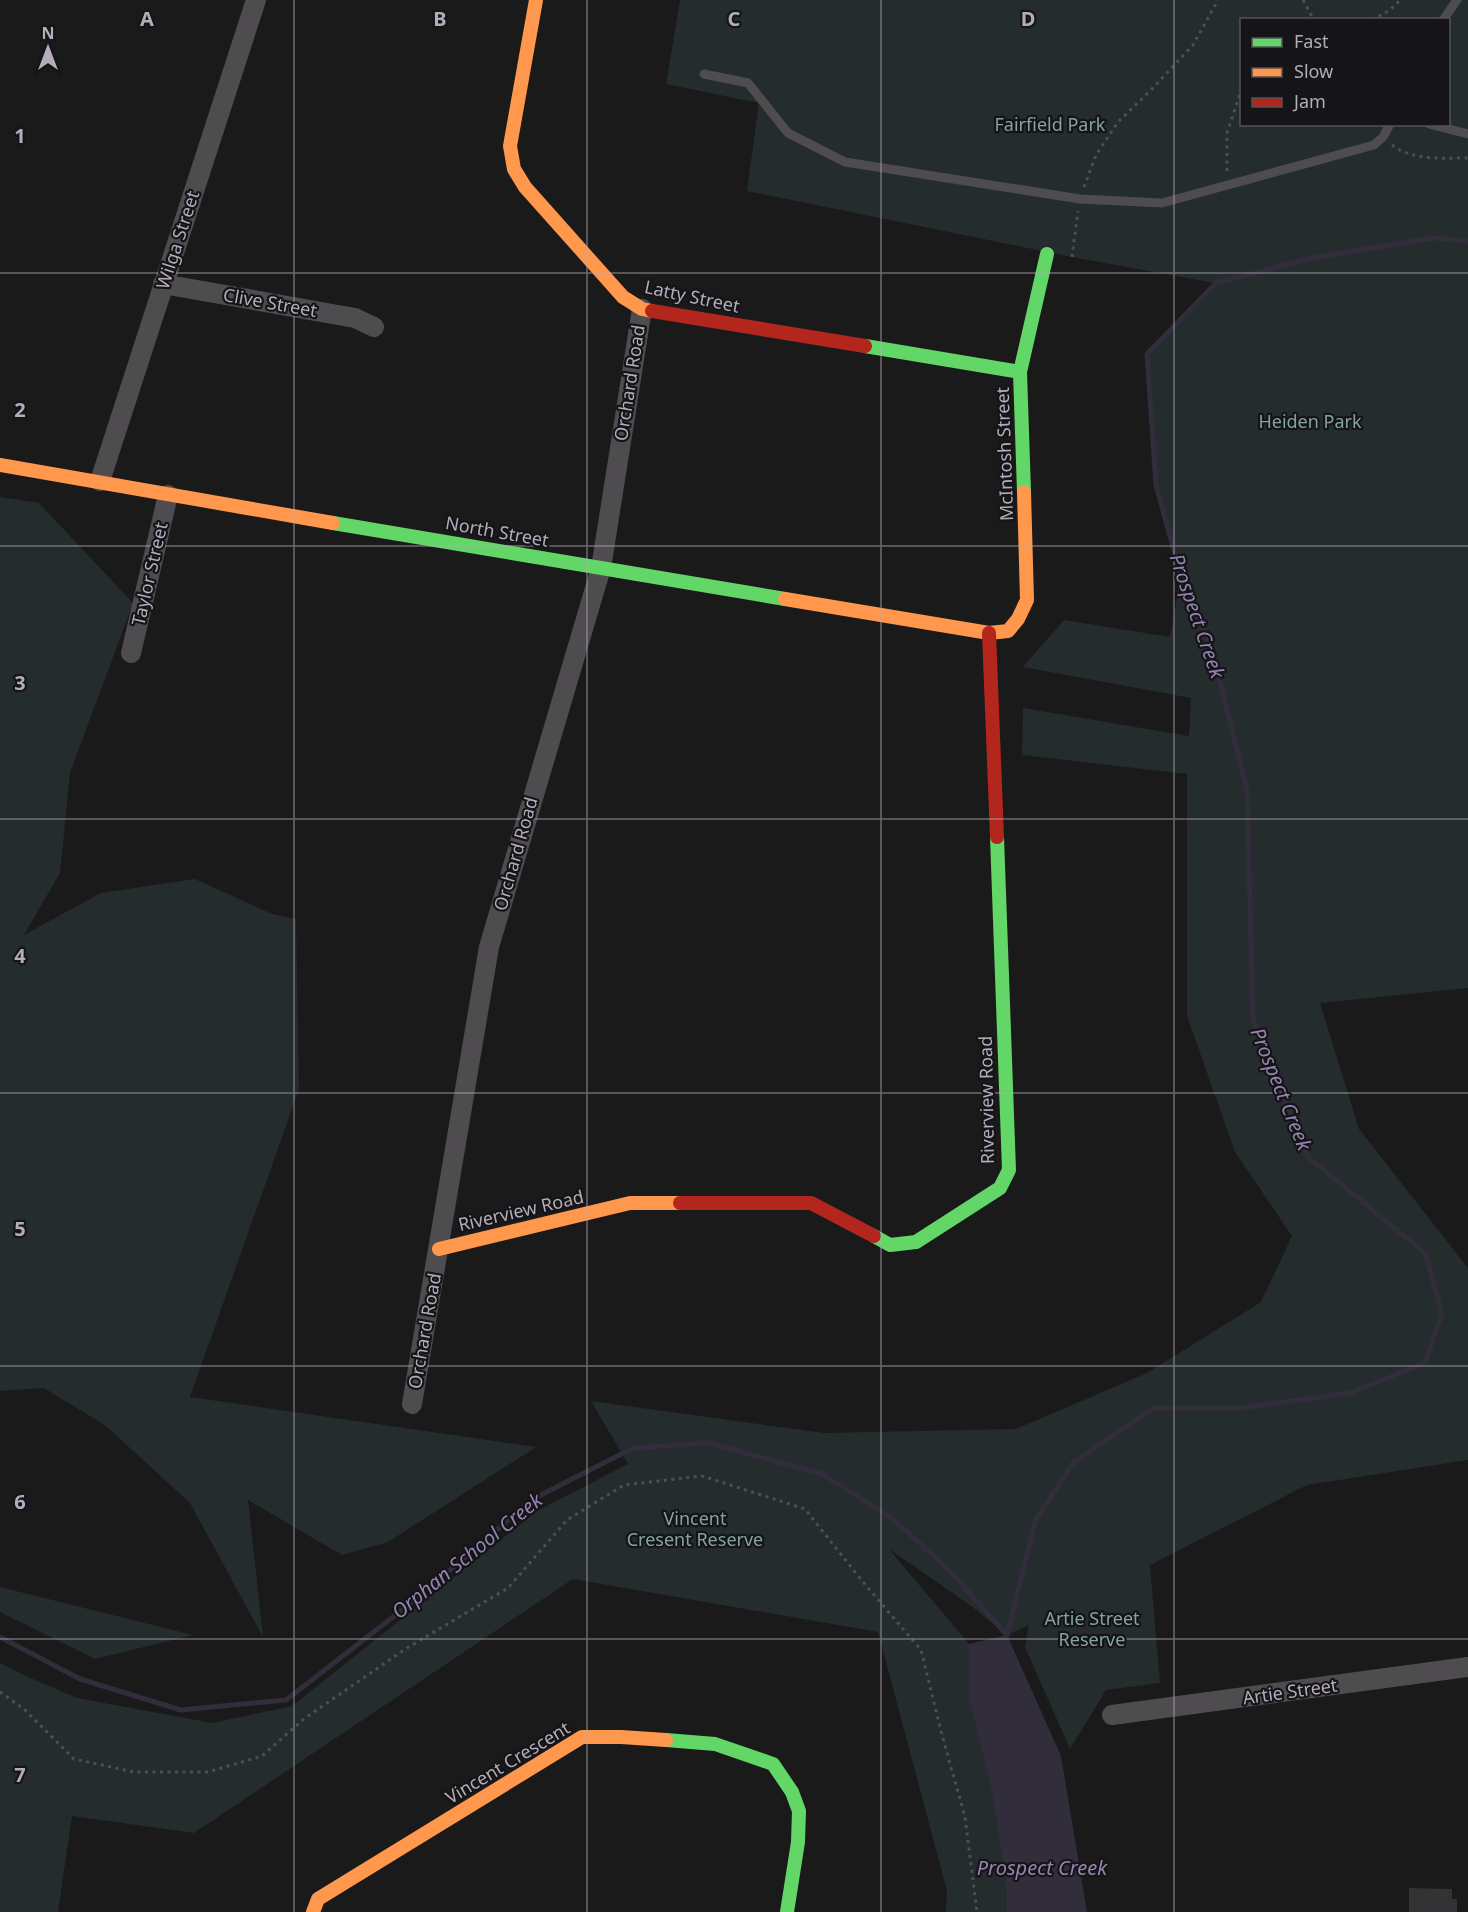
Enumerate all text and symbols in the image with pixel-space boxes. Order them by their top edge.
text: A [140,5,154,32]
text: B [433,5,447,32]
text: C [728,5,741,32]
text: D [1021,5,1035,32]
north arrow [18,18,78,78]
legend [1240,18,1450,126]
text: N [41,22,55,44]
text: Fast [1294,29,1329,53]
text: Slow [1294,59,1333,83]
text: Jam [1292,89,1326,113]
park label: Fairfield Park [995,112,1106,136]
text: 1 [14,122,26,149]
street label: Wilga Street [150,187,204,292]
street label: Latty Street [642,274,742,318]
street label: Clive Street [221,282,319,322]
street label: Orchard Road [608,323,650,443]
street label: McIntosh Street [990,386,1018,522]
text: 2 [14,396,26,423]
park label: Heiden Park [1258,409,1362,433]
street label: North Street [444,510,551,552]
street label: Taylor Street [125,519,173,628]
water label: Prospect Creek [1163,550,1232,683]
text: 3 [14,669,26,696]
street label: Orchard Road [487,794,543,913]
text: 4 [14,942,26,969]
water label: Prospect Creek [1245,1023,1319,1155]
street label: Riverview Road [973,1036,999,1164]
street label: Riverview Road [456,1184,586,1236]
text: 5 [14,1215,26,1242]
street label: Orchard Road [402,1271,446,1391]
water label: Orphan School Creek [386,1486,548,1625]
text: 6 [14,1488,26,1515]
park label: Vincent Cresent Reserve [627,1506,763,1551]
park label: Artie Street Reserve [1044,1606,1140,1651]
street label: Artie Street [1241,1672,1339,1710]
street label: Vincent Crescent [441,1715,575,1809]
text: 7 [14,1761,26,1788]
water label: Prospect Creek [977,1854,1108,1881]

